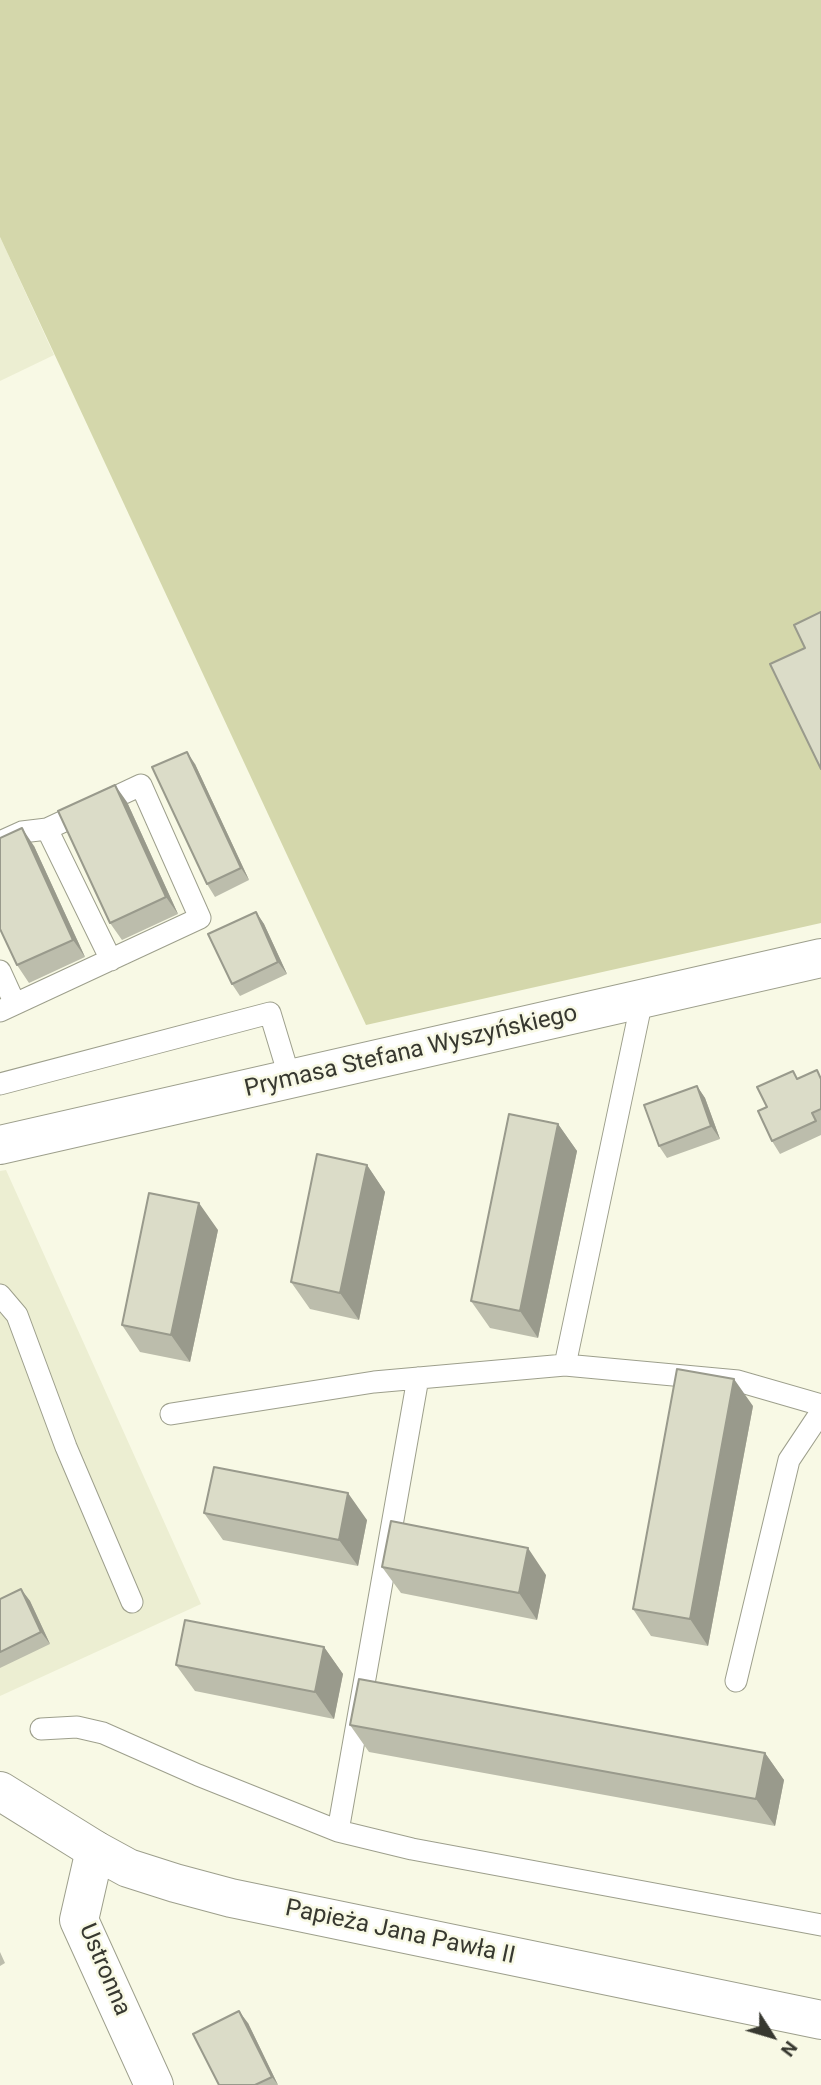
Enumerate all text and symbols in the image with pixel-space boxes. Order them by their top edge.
street label: Prymasa Stefana Wyszyńskiego [242,1000,580,1104]
street label: Papieża Jana Pawła II [282,1895,518,1971]
street label: Ustronna [72,1920,136,2020]
north arrow [737,2001,807,2071]
text: N [776,2037,802,2061]

